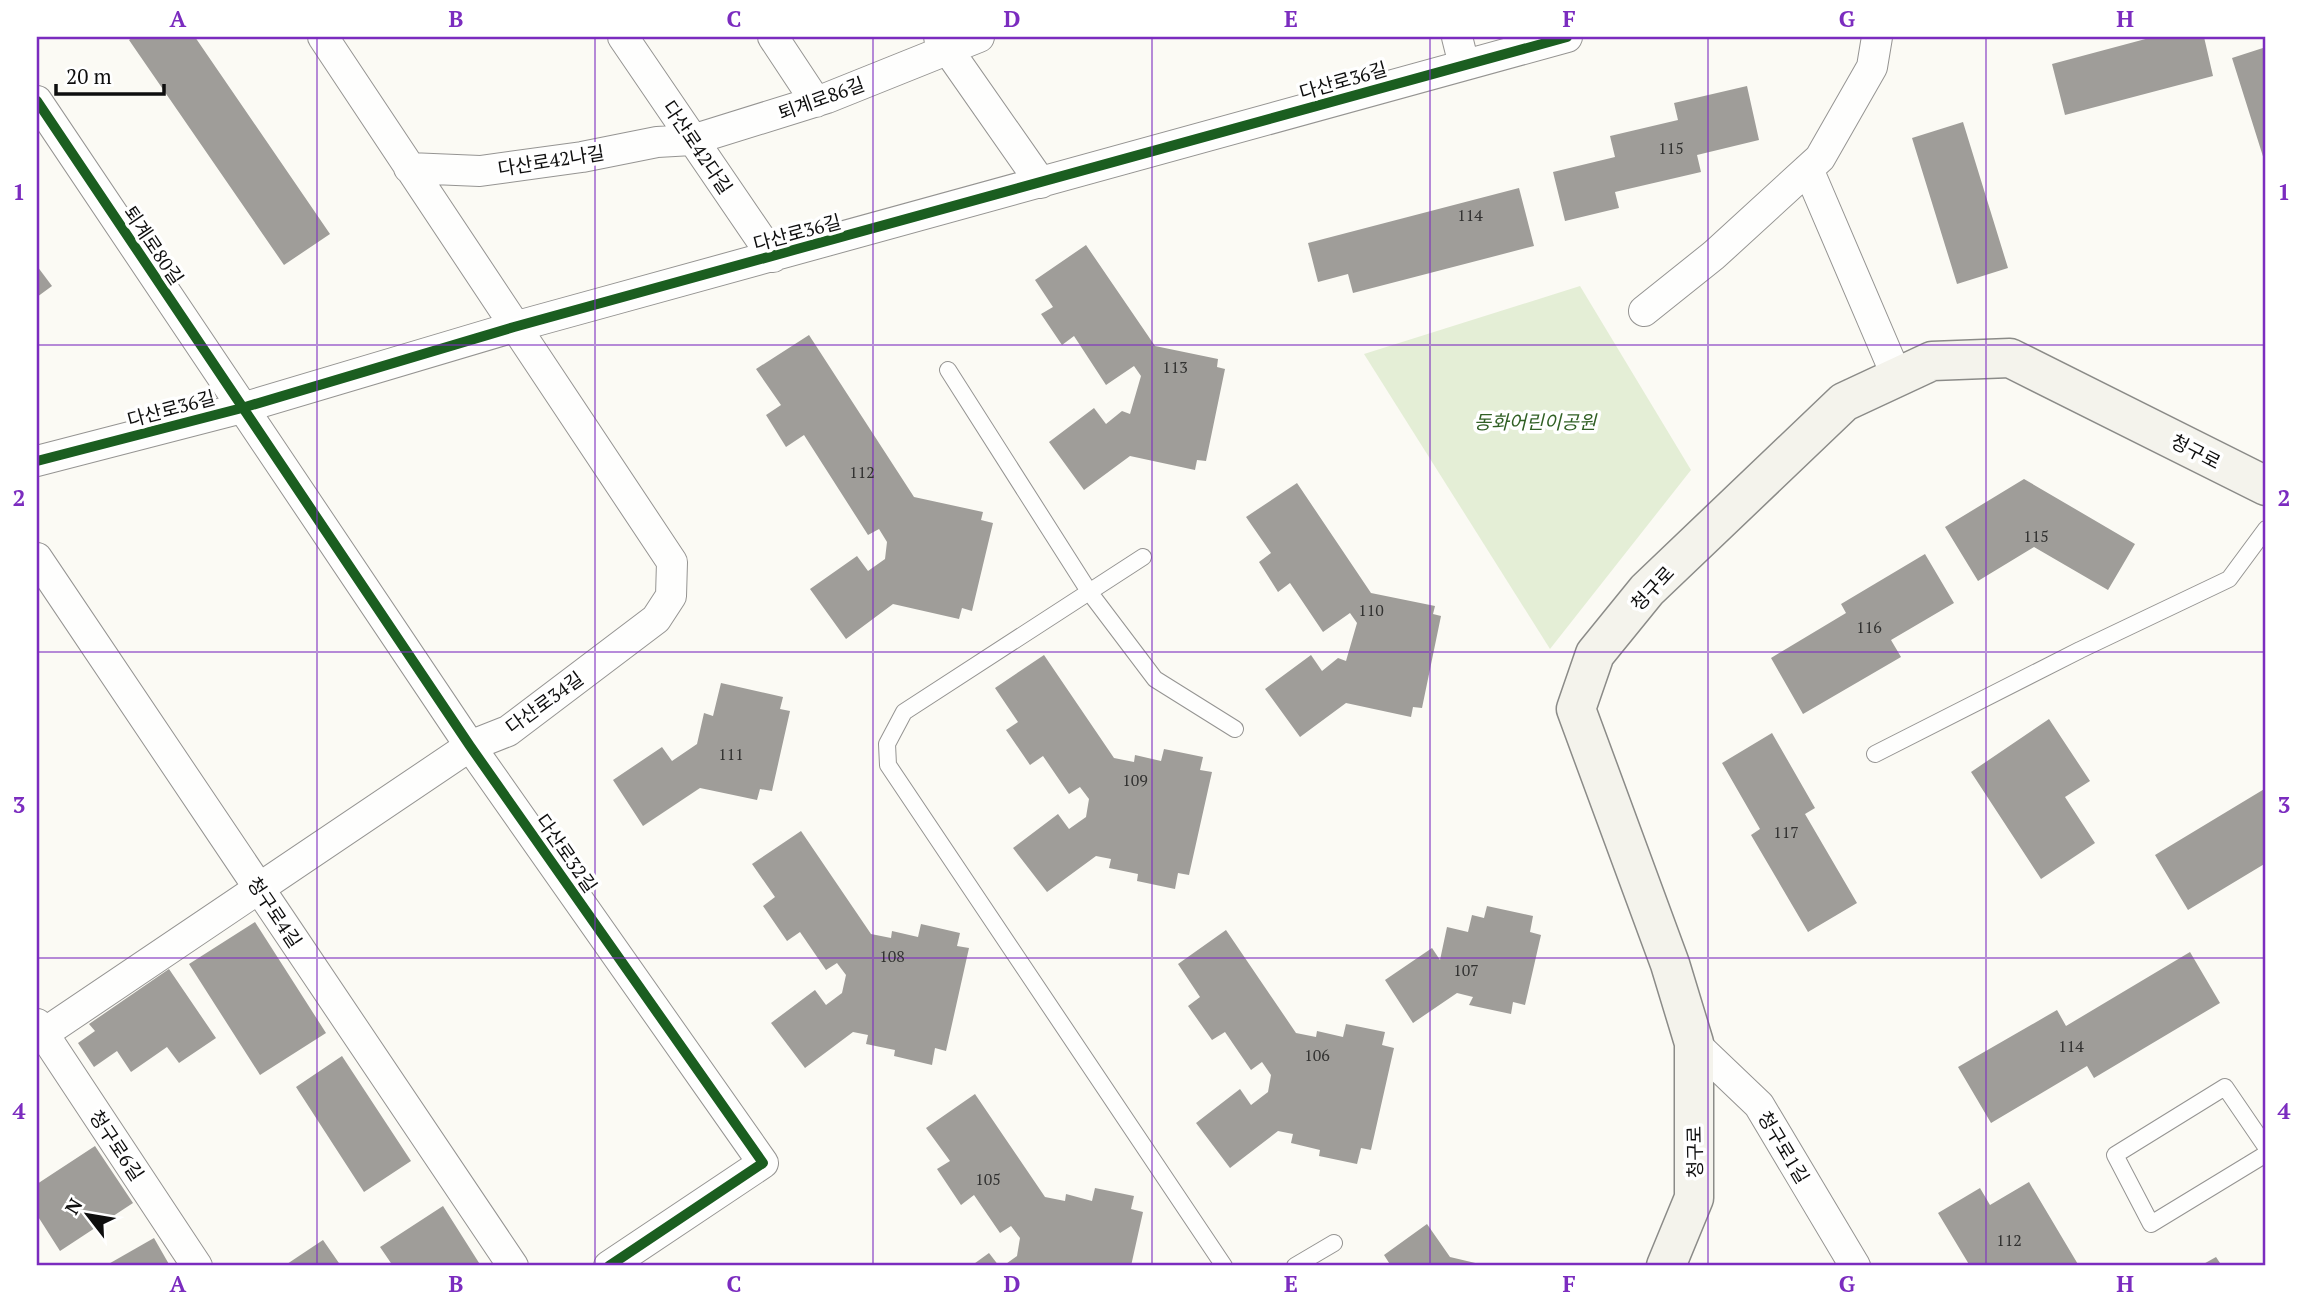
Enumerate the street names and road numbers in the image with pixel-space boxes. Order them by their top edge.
street label: 다산로36길 [1296,56,1390,104]
street label: 퇴계로86길 [774,71,868,125]
street label: 다산로42다길 [658,95,738,199]
street label: 다산로42나길 [496,139,606,181]
street label: 퇴계로80길 [118,201,190,289]
street label: 다산로36길 [750,208,844,256]
street label: 다산로36길 [124,384,218,432]
street label: 청구로 [2167,428,2225,474]
street label: 청구로 [1625,560,1679,616]
street label: 다산로34길 [500,665,588,739]
street label: 다산로32길 [531,809,603,897]
street label: 청구로4길 [242,872,308,952]
street label: 청구로6길 [84,1105,150,1185]
street label: 청구로1길 [1753,1106,1815,1188]
street label: 청구로 [1681,1126,1707,1178]

